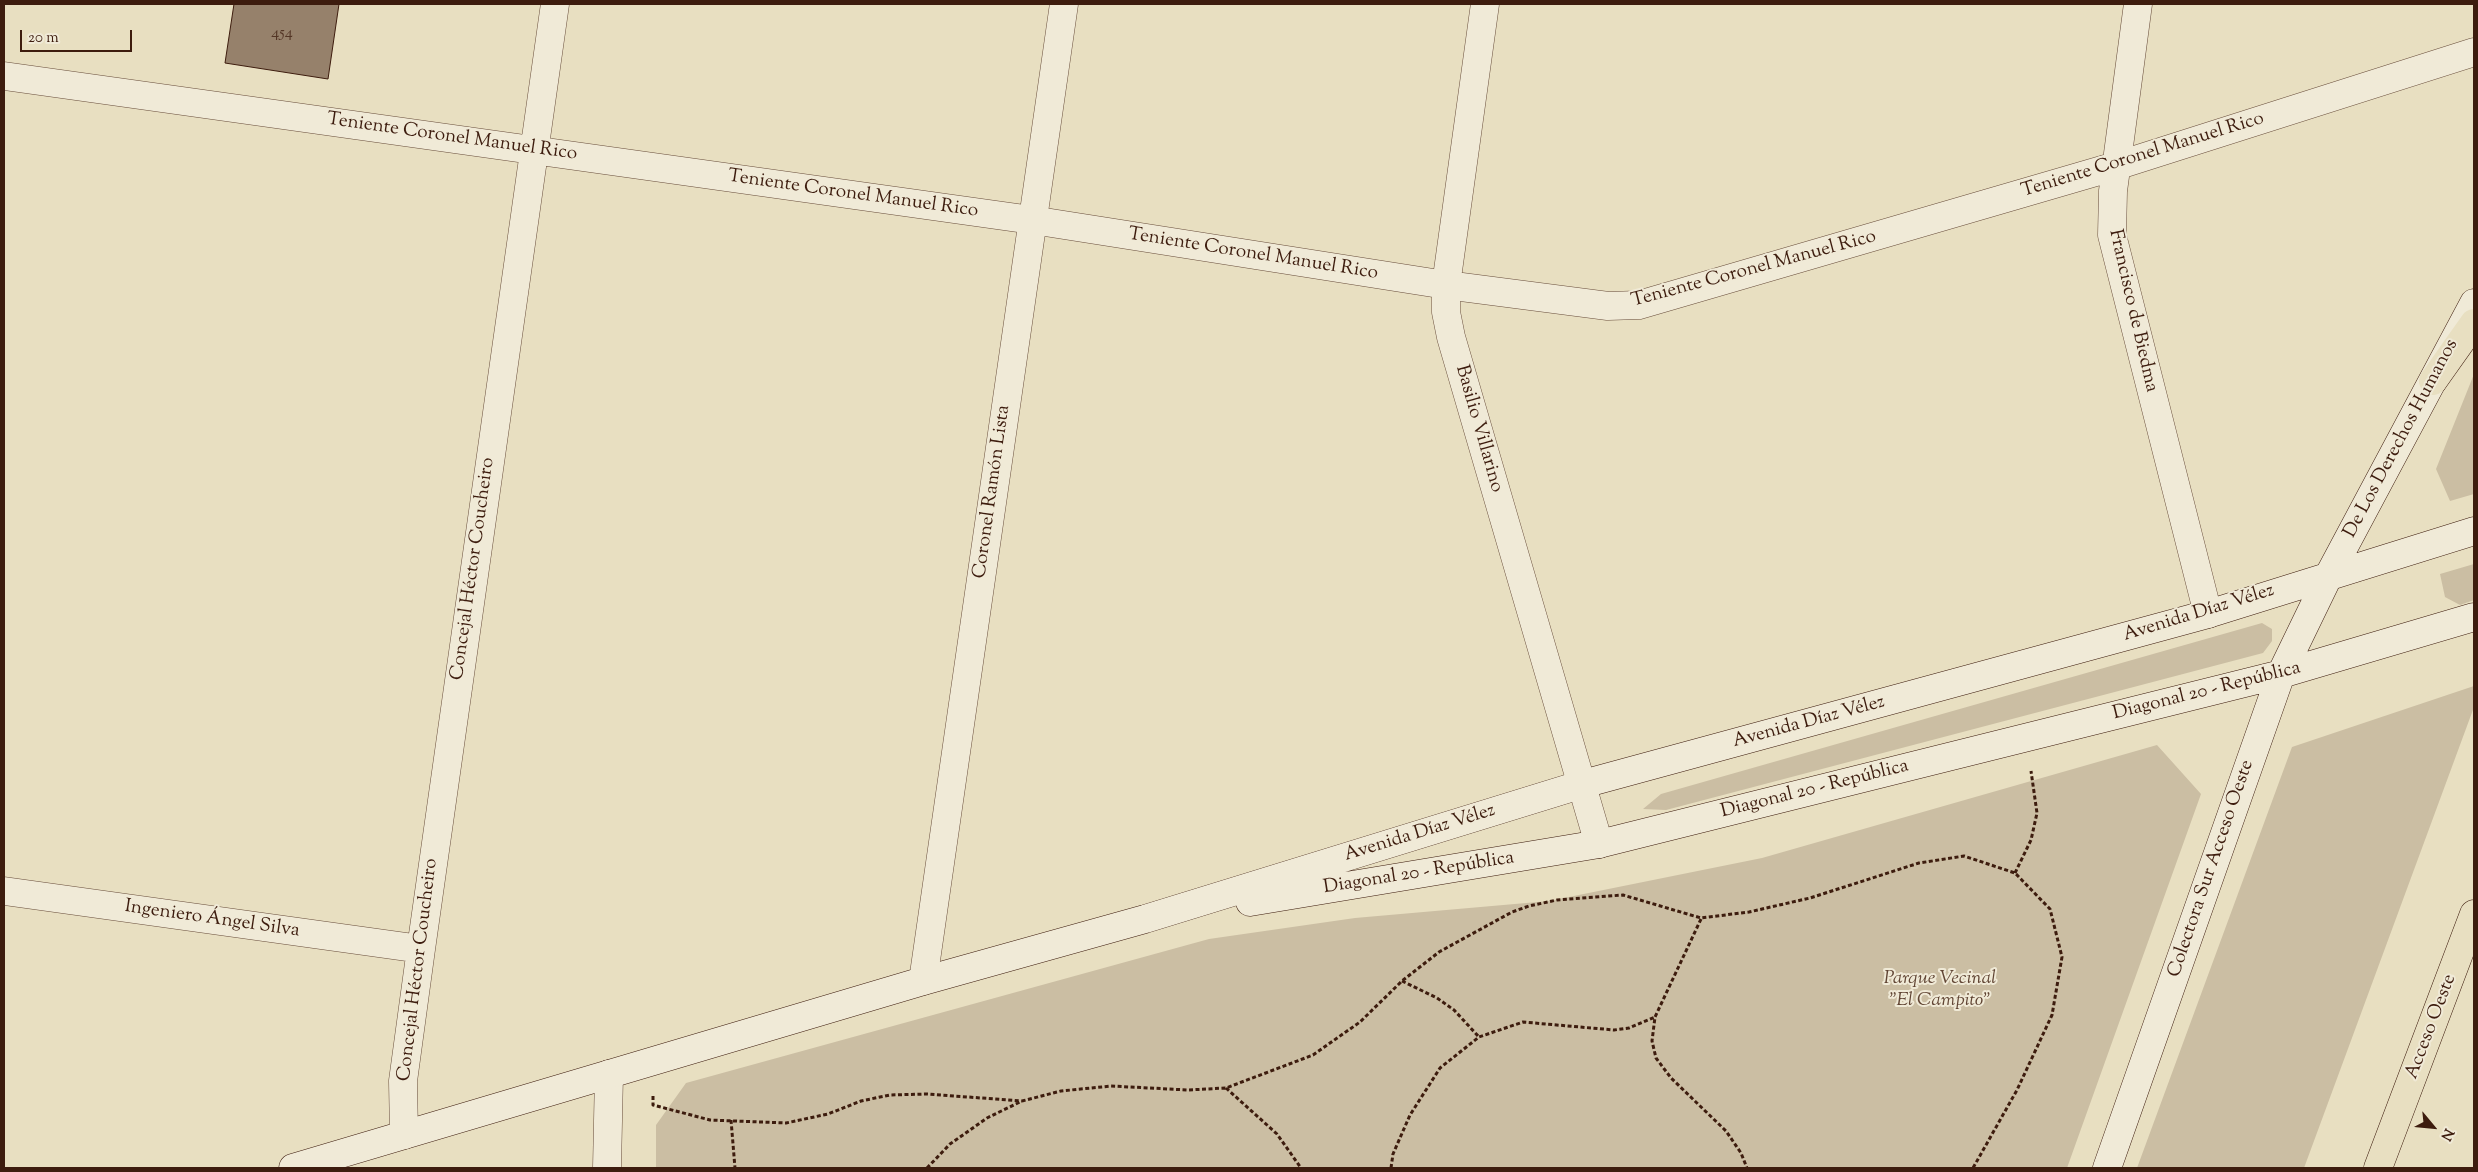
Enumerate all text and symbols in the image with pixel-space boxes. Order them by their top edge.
scale bar [22,20,135,52]
house number: 454 [271,24,293,44]
text: 20 m [28,28,59,49]
street label: Teniente Coronel Manuel Rico [2019,108,2267,204]
street label: Teniente Coronel Manuel Rico [325,109,579,167]
street label: Teniente Coronel Manuel Rico [726,166,980,224]
street label: Teniente Coronel Manuel Rico [1127,224,1379,286]
street label: Teniente Coronel Manuel Rico [1629,226,1879,314]
street label: Francisco de Biedma [2102,227,2162,395]
street label: De Los Derechos Humanos [2340,336,2464,542]
street label: Basilio Villarino [1449,363,1507,495]
street label: Coronel Ramón Lista [970,404,1016,580]
street label: Concejal Héctor Coucheiro [447,456,501,682]
street label: Avenida Díaz Vélez [2121,580,2277,648]
street label: Diagonal 20 - República [2111,658,2303,726]
street label: Avenida Díaz Vélez [1730,692,1888,754]
street label: Diagonal 20 - República [1719,756,1911,824]
street label: Colectora Sur Acceso Oeste [2164,757,2260,981]
street label: Avenida Díaz Vélez [1342,800,1498,868]
street label: Diagonal 20 - República [1322,848,1516,900]
street label: Concejal Héctor Coucheiro [394,857,444,1083]
street label: Ingeniero Ángel Silva [123,896,301,944]
park label: Parque Vecinal "El Campito" [1884,969,1996,1013]
street label: Acceso Oeste [2402,971,2462,1083]
north arrow [2408,1102,2458,1152]
text: N [2435,1124,2458,1144]

